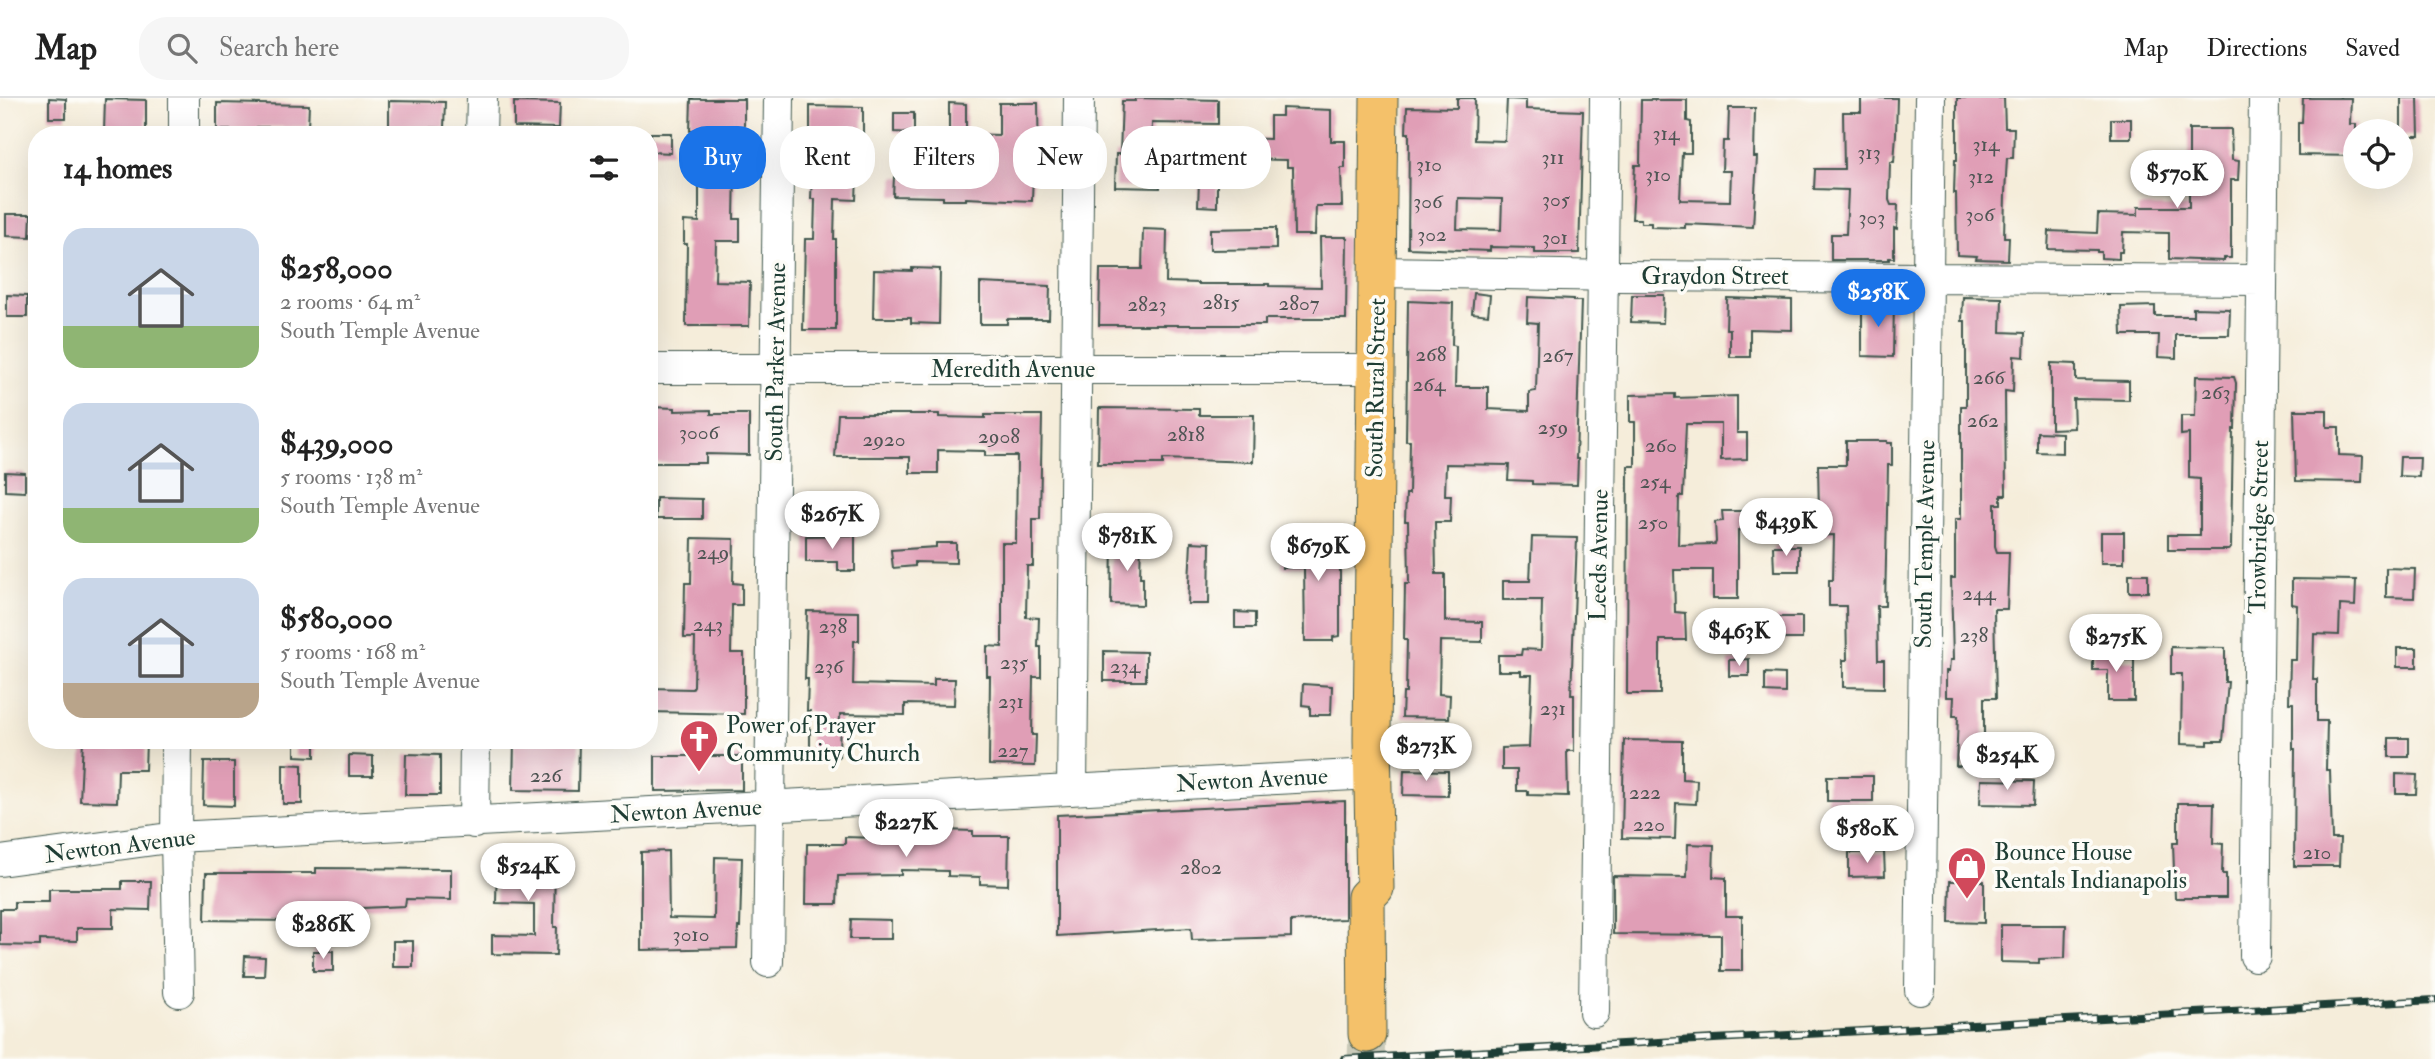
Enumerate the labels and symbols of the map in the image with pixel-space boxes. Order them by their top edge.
house number: 314 [1653,120,1681,147]
house number: 314 [1973,131,2001,158]
house number: 313 [1857,139,1881,166]
house number: 311 [1541,144,1565,171]
pin: $570K [2128,150,2226,210]
house number: 310 [1416,151,1442,178]
house number: 310 [1645,161,1671,188]
house number: 312 [1968,163,1994,190]
house number: 305 [1542,186,1571,213]
house number: 306 [1413,188,1444,215]
house number: 306 [1965,201,1996,228]
house number: 303 [1859,204,1885,231]
house number: 302 [1417,221,1447,248]
house number: 301 [1542,224,1568,251]
street label: Graydon Street [1641,261,1789,292]
street label: South Parker Avenue [759,262,793,462]
pin: $258K [1829,270,1927,329]
house number: 2815 [1202,289,1240,316]
house number: 2807 [1279,290,1320,317]
house number: 2823 [1127,291,1167,318]
street label: South Rural Street [1359,298,1393,478]
house number: 268 [1415,341,1447,368]
house number: 267 [1543,342,1574,369]
street label: Meredith Avenue [931,354,1095,385]
house number: 266 [1973,364,2006,391]
house number: 264 [1413,371,1447,398]
house number: 263 [2201,379,2231,406]
house number: 262 [1967,407,1999,434]
house number: 259 [1538,414,1568,441]
house number: 3006 [679,419,720,446]
house number: 2818 [1167,421,1205,448]
house number: 2908 [978,423,1020,450]
house number: 2920 [863,426,905,453]
house number: 260 [1645,432,1677,459]
street label: South Temple Avenue [1908,439,1942,649]
street label: Trowbridge Street [2242,440,2276,614]
house number: 254 [1640,468,1672,495]
street label: Leeds Avenue [1582,489,1616,621]
pin: $267K [783,491,881,551]
pin: $439K [1737,498,1835,558]
house number: 250 [1638,509,1668,536]
pin: $781K [1078,514,1176,573]
pin: $679K [1269,524,1367,583]
house number: 249 [697,539,729,566]
house number: 244 [1962,580,1997,607]
pin: $463K [1690,608,1788,668]
house number: 243 [693,611,723,638]
house number: 238 [819,613,847,640]
pin: $275K [2067,614,2165,674]
house number: 238 [1960,622,1988,649]
house number: 235 [1000,649,1029,676]
house number: 236 [814,653,845,680]
house number: 234 [1110,653,1142,680]
house number: 231 [998,688,1024,715]
house number: 231 [1540,695,1566,722]
place label: Power of Prayer Community Church [726,710,921,769]
church icon: Power of Prayer Community Church [678,718,720,773]
pin: $273K [1377,724,1475,783]
pin: $254K [1958,732,2056,792]
house number: 227 [998,737,1029,764]
street label: Newton Avenue [1175,761,1329,799]
house number: 226 [530,762,563,789]
house number: 222 [1629,779,1661,806]
street label: Newton Avenue [609,792,763,830]
pin: $227K [857,800,955,859]
pin: $580K [1818,806,1916,865]
house number: 220 [1633,811,1665,838]
street label: Newton Avenue [43,821,197,871]
place label: Bounce House Rentals Indianapolis [1994,837,2187,896]
house number: 210 [2303,839,2331,866]
pin: $524K [479,844,577,903]
shop icon: Bounce House Rentals Indianapolis [1946,845,1988,900]
house number: 2802 [1180,854,1222,881]
pin: $286K [274,902,372,961]
house number: 3010 [673,921,709,948]

